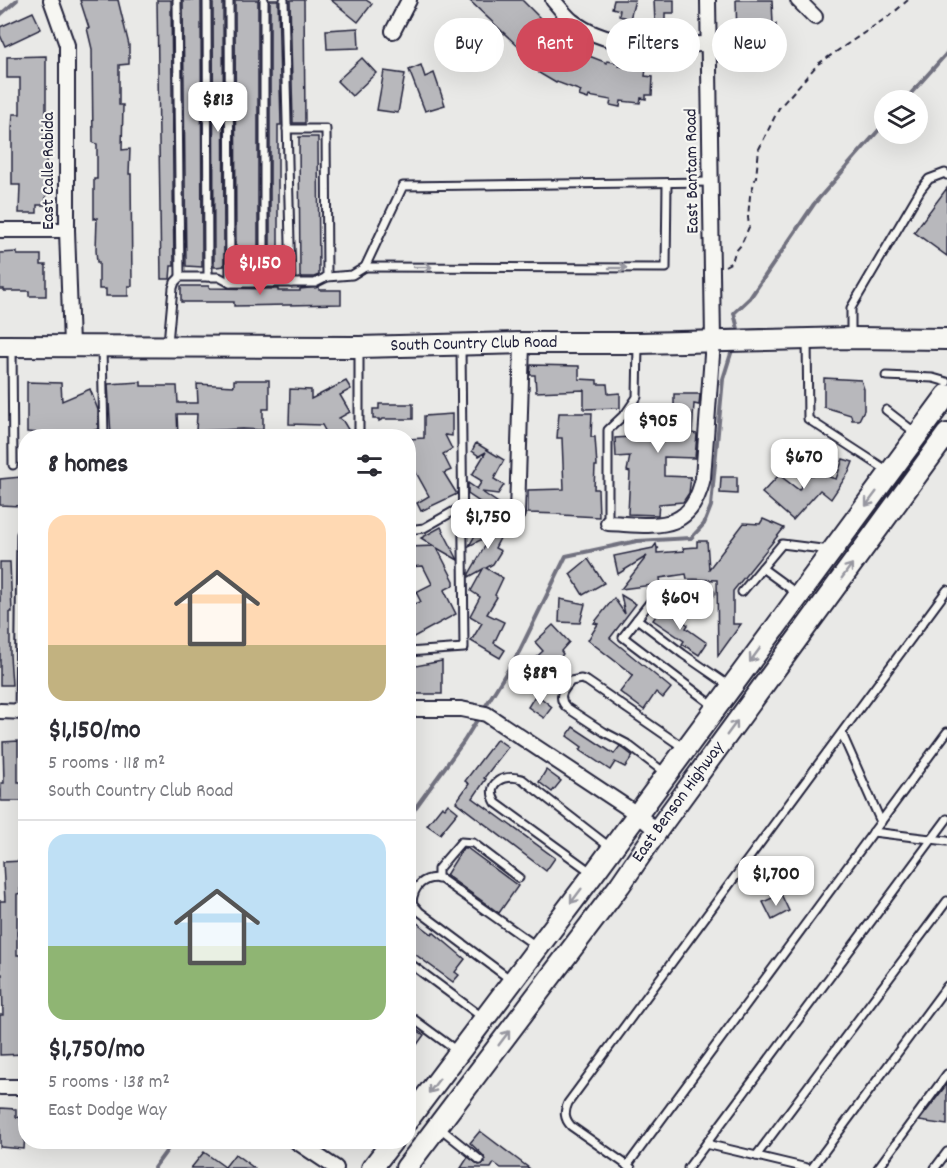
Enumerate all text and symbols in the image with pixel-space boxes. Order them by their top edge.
chip: Buy [434,18,504,72]
chip: Rent [516,18,594,72]
chip: Filters [606,18,700,72]
chip: New [712,18,787,72]
pin: $813 [182,82,254,133]
text: $813 [202,87,234,115]
map controls [874,90,928,144]
button: layers [874,90,928,144]
street label: East Bantam Road [679,108,707,234]
street label: East Calle Rabida [37,111,62,230]
pin: $1,150 [211,245,309,296]
text: $1,150 [239,250,281,278]
one-way arrow [413,261,433,273]
one-way arrow [608,262,628,274]
street label: South Country Club Road [390,330,558,359]
pin: $905 [622,403,694,454]
text: $905 [638,408,678,436]
pin: $670 [768,439,840,490]
text: $670 [785,444,823,472]
text: 8 homes [48,447,128,484]
icon: filters [353,449,386,482]
one-way arrow [865,490,877,506]
pin: $1,750 [439,499,537,550]
text: $1,750 [465,504,511,532]
icon: home [163,554,271,662]
one-way arrow [840,563,853,579]
pin: $604 [644,580,716,631]
text: $604 [660,585,700,613]
one-way arrow [749,647,761,663]
pin: $889 [504,655,576,706]
text: $889 [522,660,558,688]
text: $1,150/mo [48,713,141,750]
one-way arrow [726,721,738,737]
street label: East Benson Highway [626,736,731,868]
text: 5 rooms · 118 m² [48,750,165,778]
text: South Country Club Road [48,778,233,806]
pin: $1,700 [727,856,825,907]
text: $1,700 [752,861,800,889]
icon: home [163,873,271,981]
one-way arrow [570,888,583,904]
one-way arrow [498,1030,511,1046]
text: $1,750/mo [48,1032,145,1069]
text: 5 rooms · 138 m² [48,1069,170,1097]
one-way arrow [428,1078,441,1094]
text: East Dodge Way [48,1097,167,1125]

